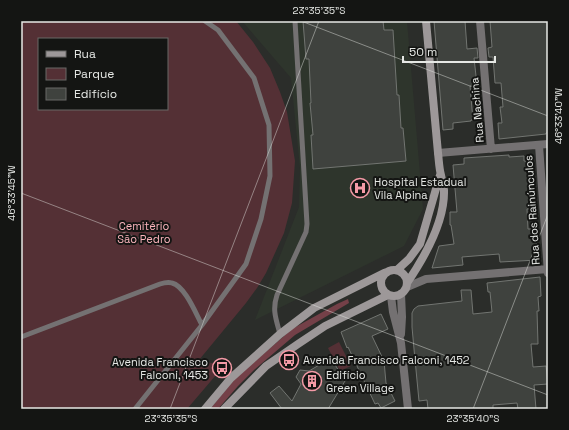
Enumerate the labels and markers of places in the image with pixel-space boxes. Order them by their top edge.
place label: Hospital Estadual Vila Alpina [374,175,466,202]
hospital icon: Hospital Estadual Vila Alpina [349,177,371,199]
bus stop icon: Avenida Francisco Falconi, 1452 [278,349,300,371]
place label: Avenida Francisco Falconi, 1452 [303,353,470,367]
place label: Avenida Francisco Falconi, 1453 [112,355,208,382]
bus stop icon: Avenida Francisco Falconi, 1453 [211,357,233,379]
place label: Edifício Green Village [326,368,394,395]
building icon: Edifício Green Village [301,370,323,392]

